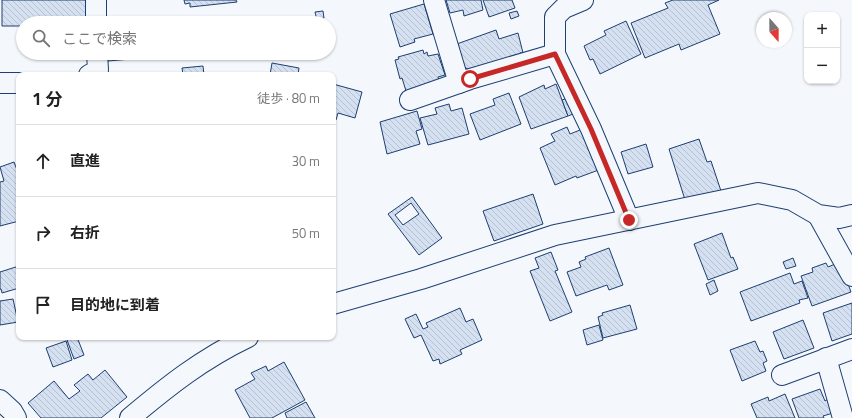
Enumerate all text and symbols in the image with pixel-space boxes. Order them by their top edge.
north arrow [756,12,792,48]
map controls [804,12,840,84]
button: + [804,12,840,48]
search box [16,16,336,60]
icon: search [30,27,52,49]
text: ここで検索 [62,27,137,50]
button: − [804,48,840,84]
route start [461,70,479,88]
text: 1 分 [32,86,62,112]
text: 徒歩 · 80 m [257,88,320,108]
text: 直進 [70,149,100,172]
icon: ahead [32,150,54,172]
text: 30 m [292,151,320,171]
route end [620,211,638,229]
text: 右折 [70,221,100,244]
icon: right [32,222,54,244]
text: 50 m [292,223,320,243]
text: 目的地に到着 [70,293,160,316]
icon: arrive [32,294,54,316]

